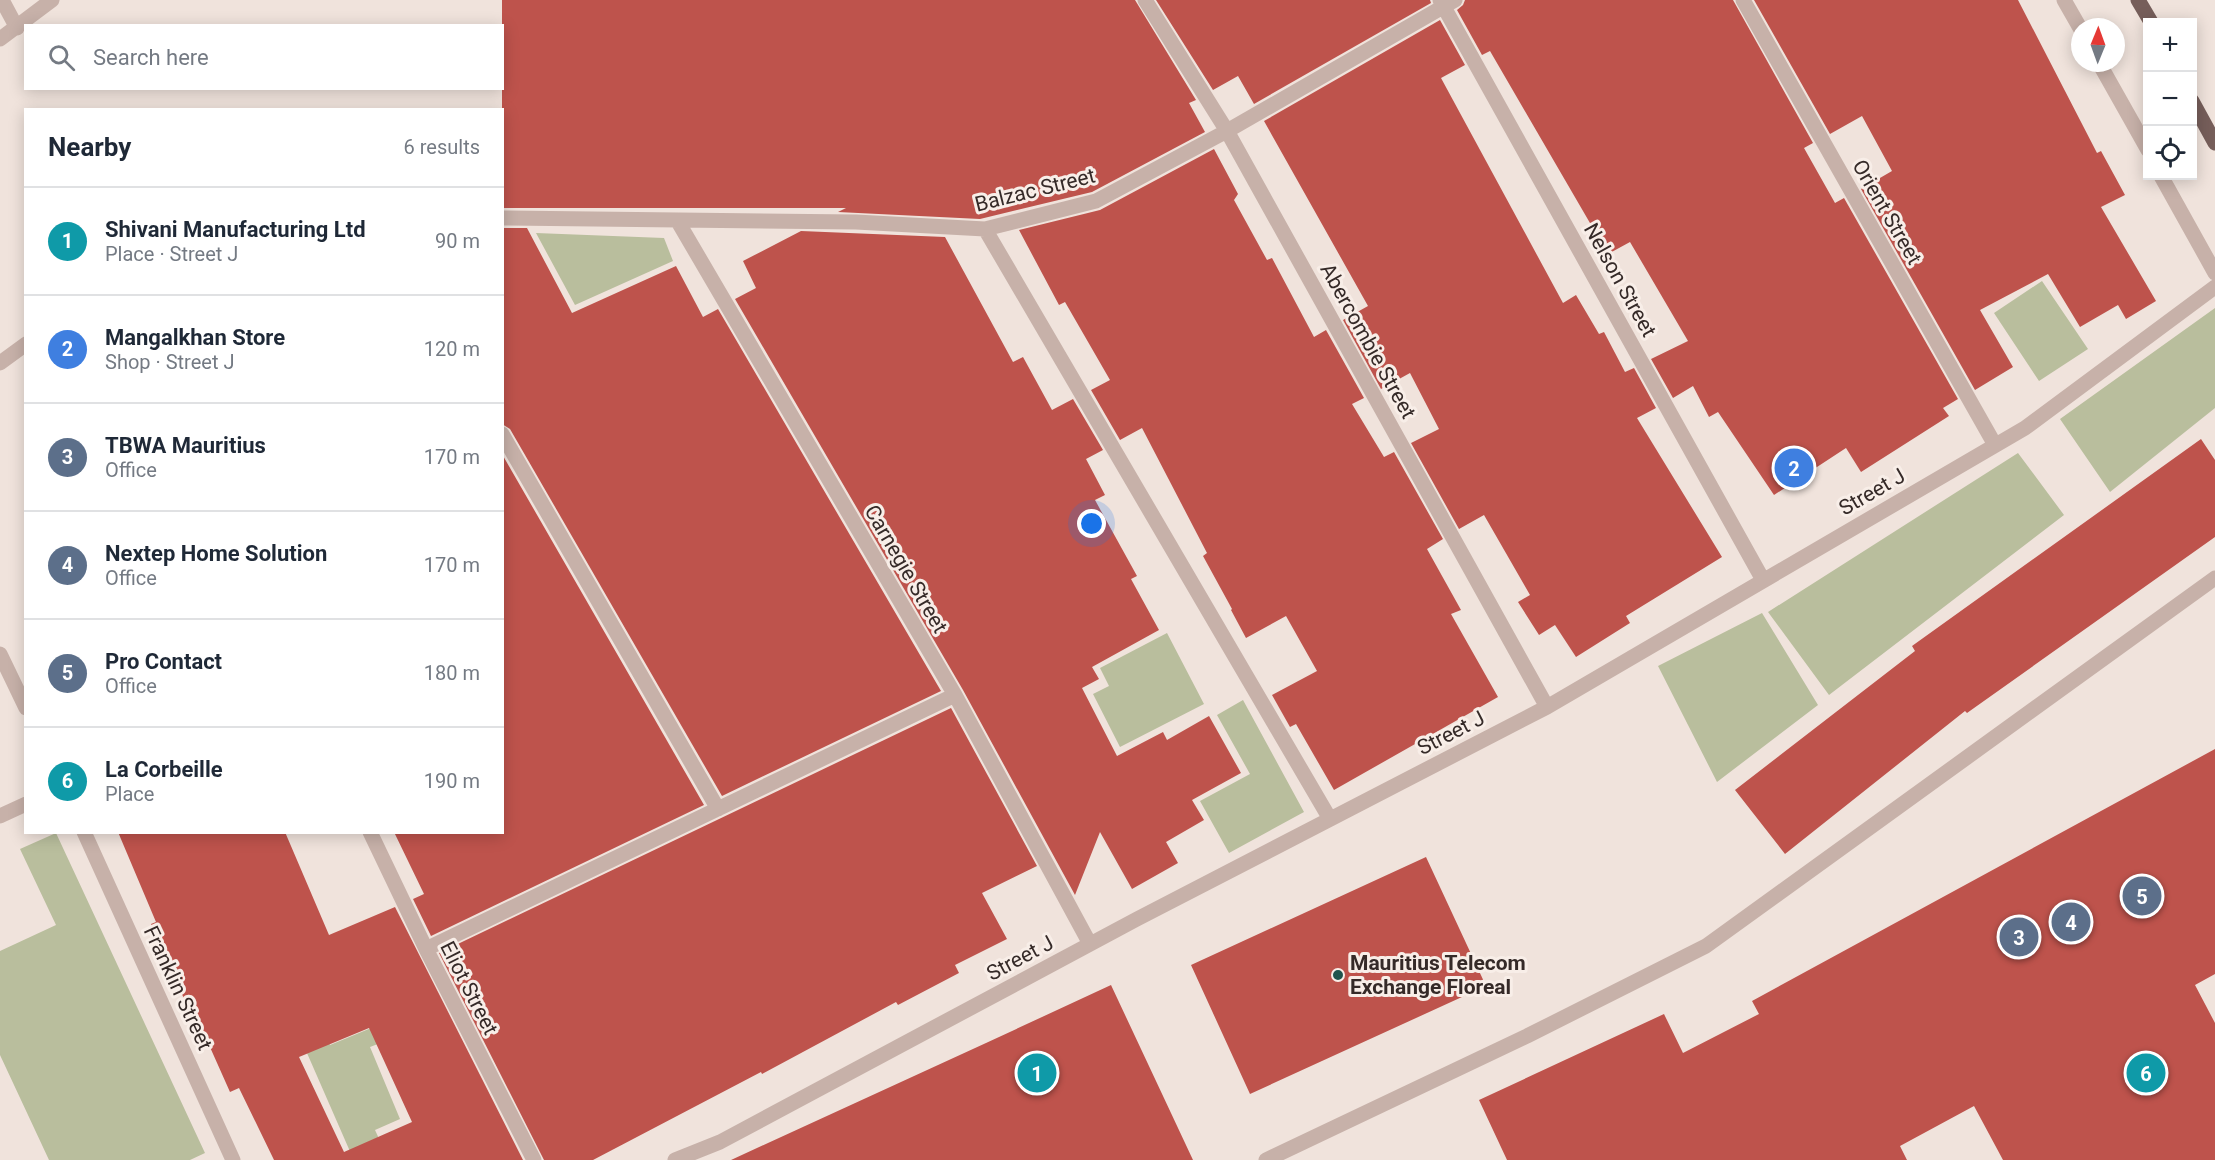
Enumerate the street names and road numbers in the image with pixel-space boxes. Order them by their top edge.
street label: Orient Street [1847,155,1927,269]
street label: Balzac Street [972,163,1098,217]
street label: Nelson Street [1579,219,1661,341]
street label: Abercombie Street [1315,259,1421,423]
street label: Street J [1835,464,1909,520]
street label: Carnegie Street [860,501,952,637]
street label: Street J [1413,706,1489,760]
street label: Franklin Street [139,922,217,1054]
street label: Street J [982,930,1058,986]
street label: Eliot Street [435,937,503,1039]

